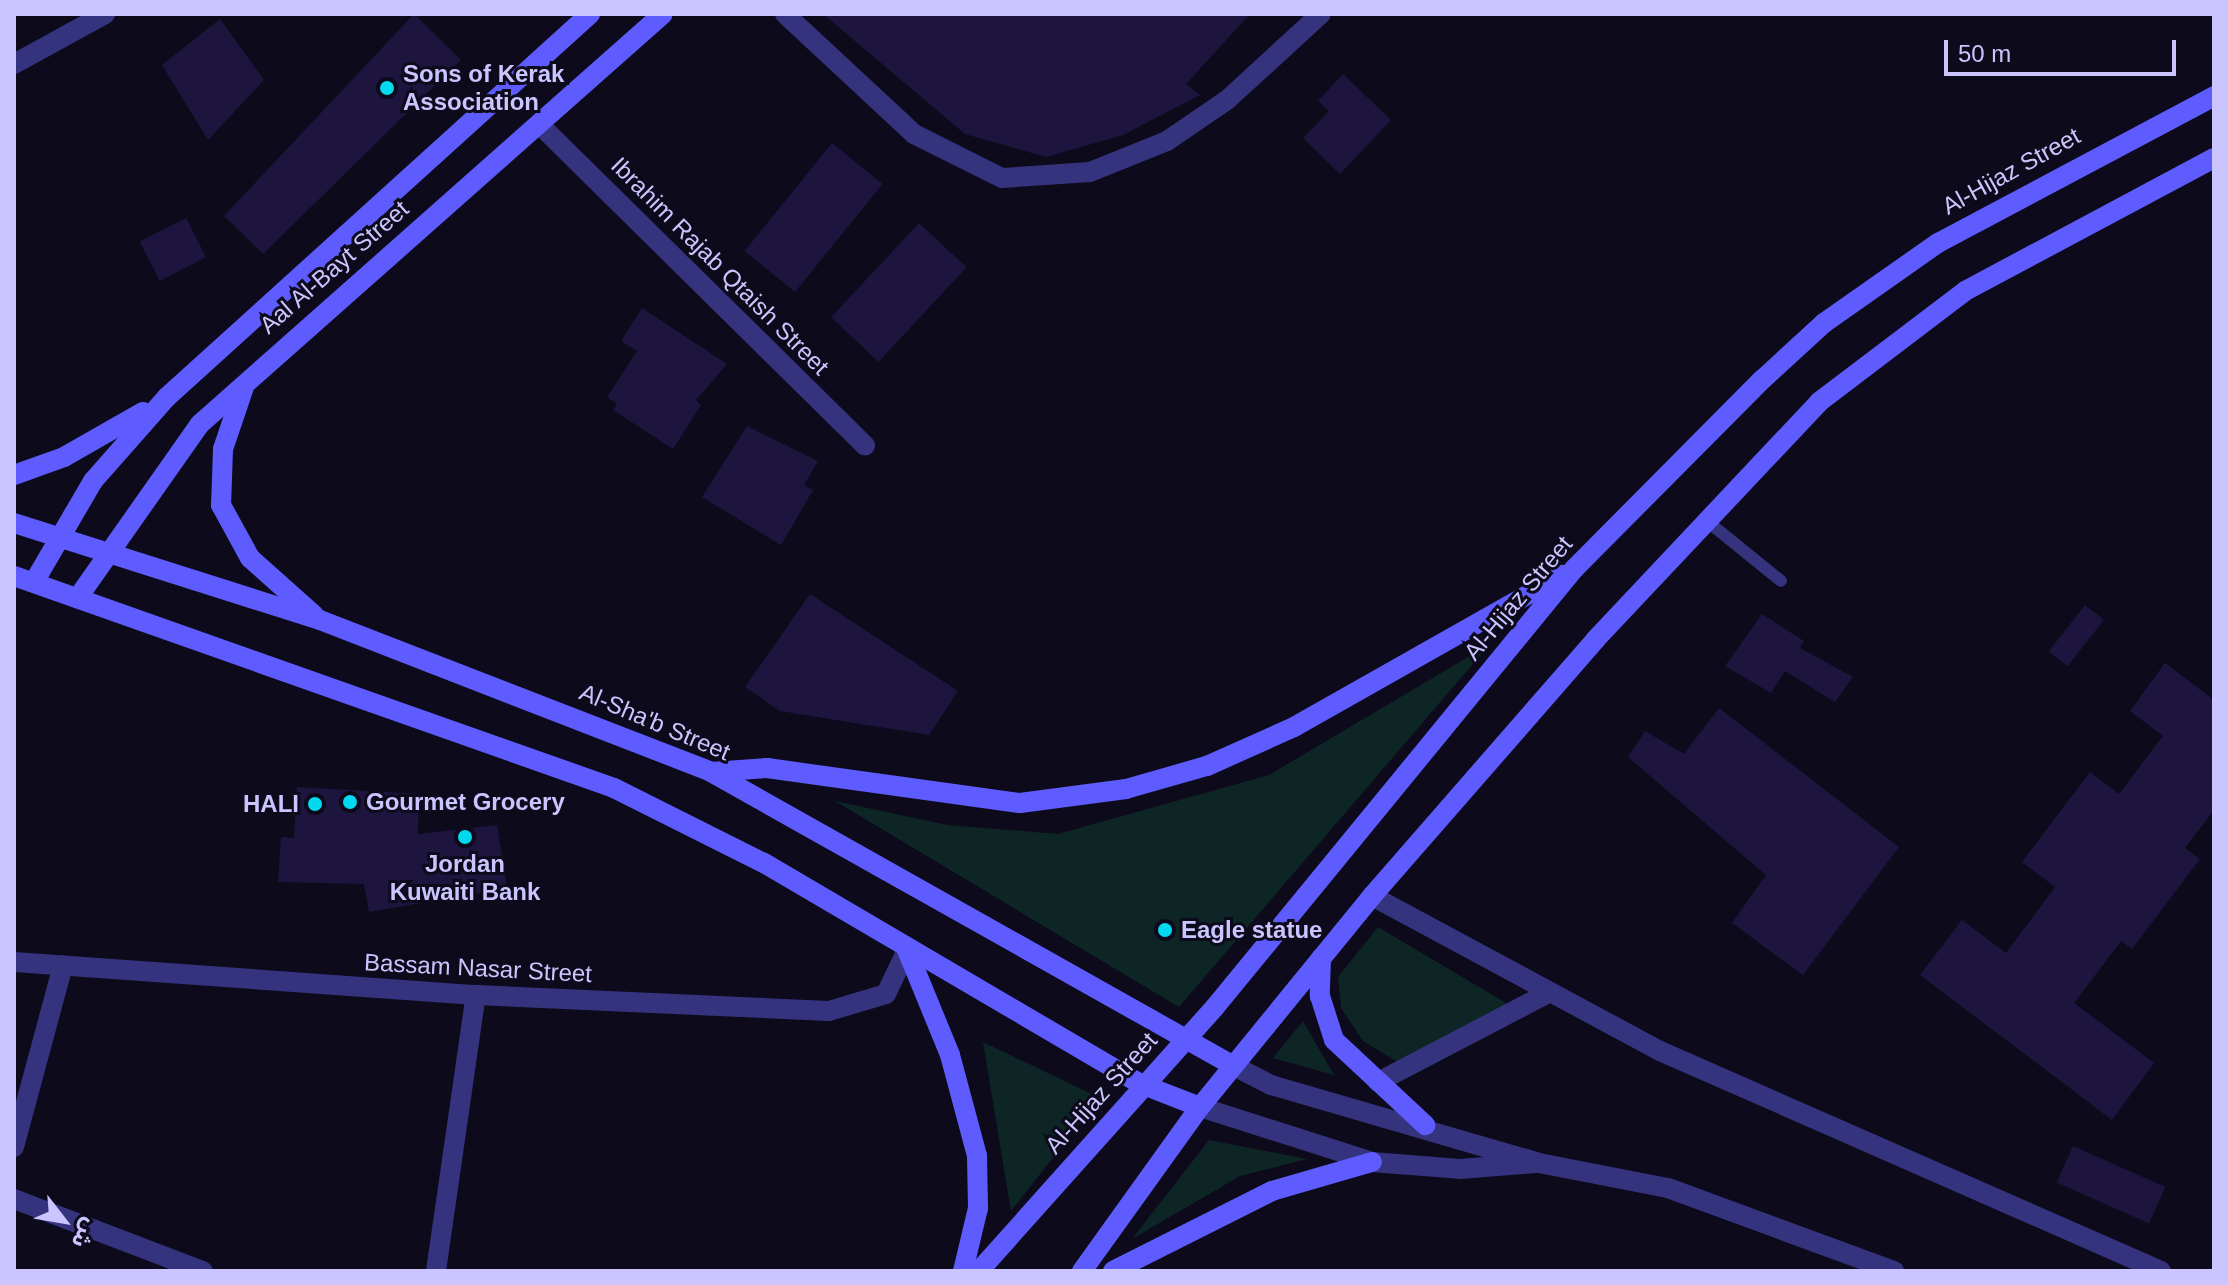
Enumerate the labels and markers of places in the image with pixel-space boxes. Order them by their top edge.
place label: Sons of Kerak Association [403,60,564,116]
marker: Sons of Kerak Association [378,79,396,97]
place label: Gourmet Grocery [366,788,565,816]
place label: HALI [243,790,299,818]
marker: Gourmet Grocery [341,793,359,811]
marker: HALI [306,795,324,813]
marker: Jordan Kuwaiti Bank [456,828,474,846]
place label: Jordan Kuwaiti Bank [390,850,540,906]
place label: Eagle statue [1181,916,1322,944]
marker: Eagle statue [1156,921,1174,939]

